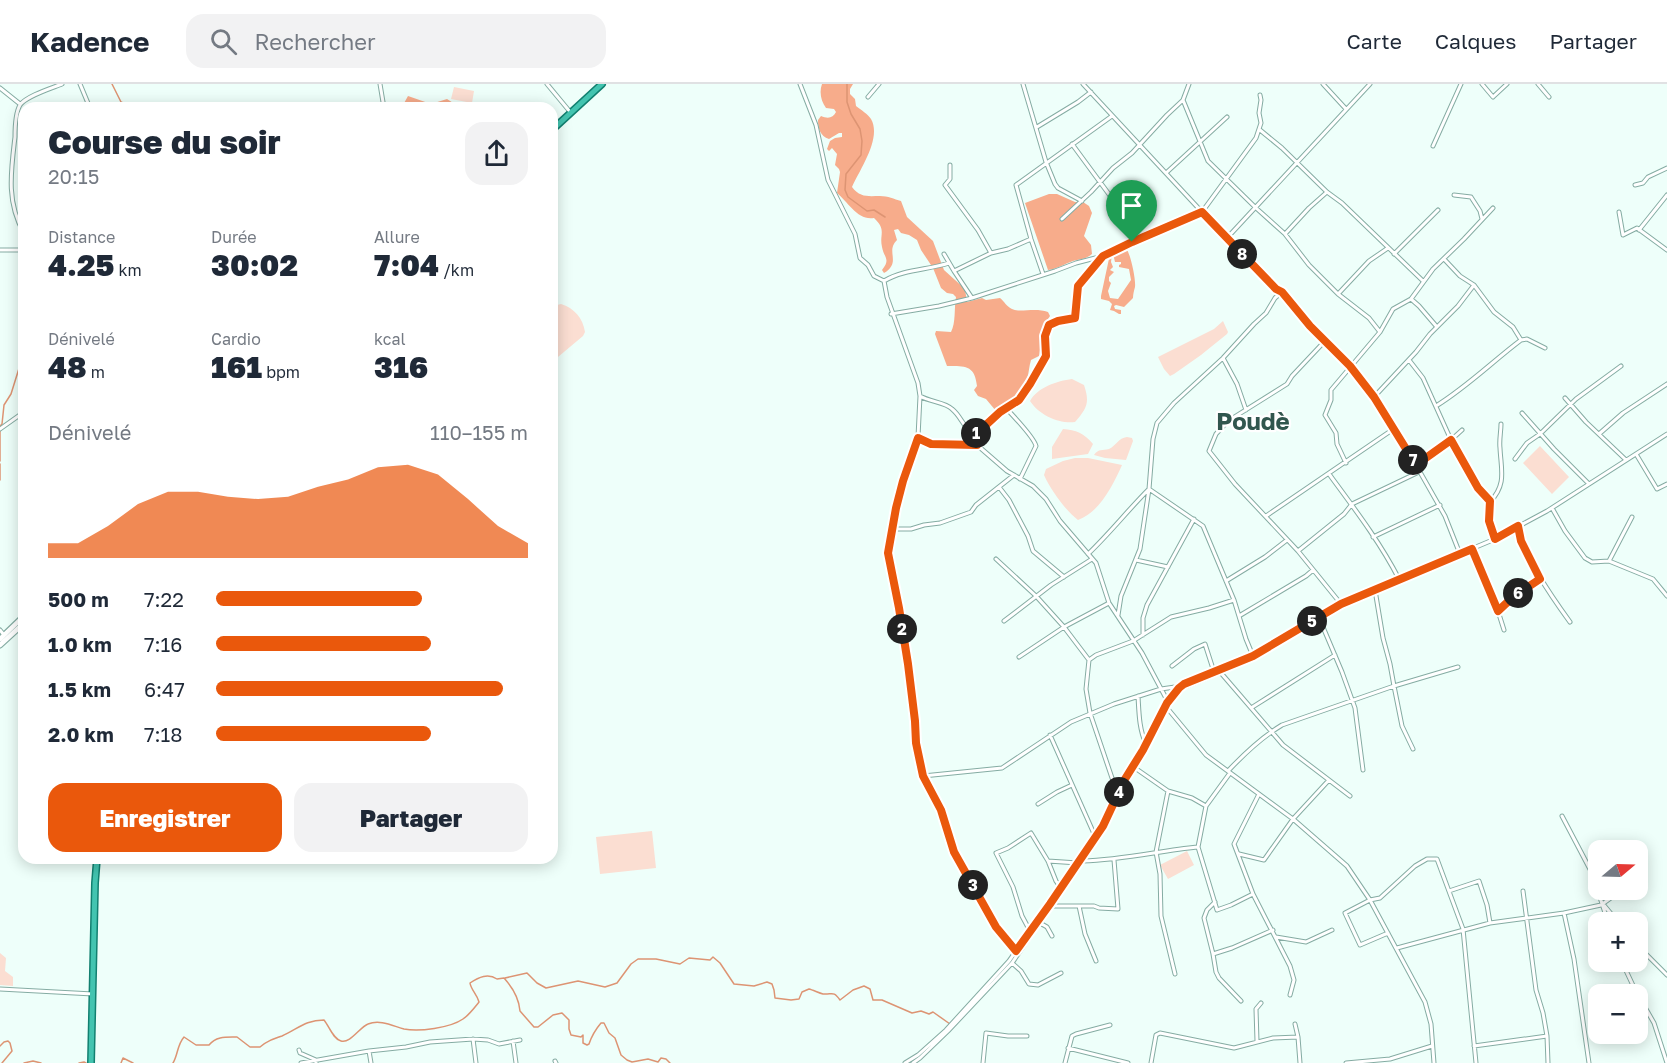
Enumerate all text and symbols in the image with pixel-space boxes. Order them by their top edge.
search box [186,14,606,68]
text: Kadence [30,25,150,58]
icon: search [207,25,240,58]
text: Rechercher [255,28,376,55]
text: Carte [1346,28,1402,54]
text: Calques [1435,28,1516,54]
text: Partager [1549,28,1637,54]
text: Course du soir [48,122,281,161]
button: share [465,122,528,185]
text: 20:15 [48,164,99,188]
pin [1106,180,1157,242]
icon: arrive [1115,189,1148,222]
text: Distance [48,227,115,247]
text: Durée [211,227,257,247]
text: Allure [374,227,420,247]
pin: 8 [1227,239,1257,269]
text: 8 [1237,244,1247,264]
text: 4.25 [48,247,114,283]
text: 30:02 [211,247,298,283]
text: 7:04 [374,247,439,283]
text: km [114,260,142,280]
text: /km [439,260,474,280]
text: Dénivelé [48,329,115,349]
text: Cardio [211,329,261,349]
text: kcal [374,329,406,349]
text: 48 [48,349,87,385]
text: 161 [211,349,262,385]
text: 316 [374,349,428,385]
text: m [87,362,105,382]
text: bpm [262,362,300,382]
district label: Poudè [1216,406,1290,435]
pin: 1 [961,418,991,448]
text: Dénivelé [48,420,131,444]
text: 110–155 m [430,420,528,444]
text: 1 [972,423,980,443]
pin: 7 [1398,445,1428,475]
text: 7 [1409,450,1417,470]
pin: 6 [1503,578,1533,608]
text: 6 [1513,583,1523,603]
text: 500 m [48,587,109,611]
text: 7:22 [144,587,184,611]
pin: 5 [1297,606,1327,636]
text: 5 [1307,611,1317,631]
pin: 2 [887,614,917,644]
text: 2 [897,619,907,639]
text: 1.0 km [48,632,112,656]
text: 7:16 [144,632,182,656]
text: 1.5 km [48,677,111,701]
text: 6:47 [144,677,185,701]
text: 2.0 km [48,722,114,746]
text: 7:18 [144,722,183,746]
pin: 4 [1104,777,1134,807]
text: 4 [1114,782,1124,802]
button: Enregistrer [48,783,282,852]
button: Partager [294,783,528,852]
north arrow [1588,840,1648,900]
map controls [1588,840,1648,1044]
pin: 3 [958,870,988,900]
text: 3 [968,875,978,895]
button: + [1588,912,1648,972]
button: − [1588,984,1648,1044]

